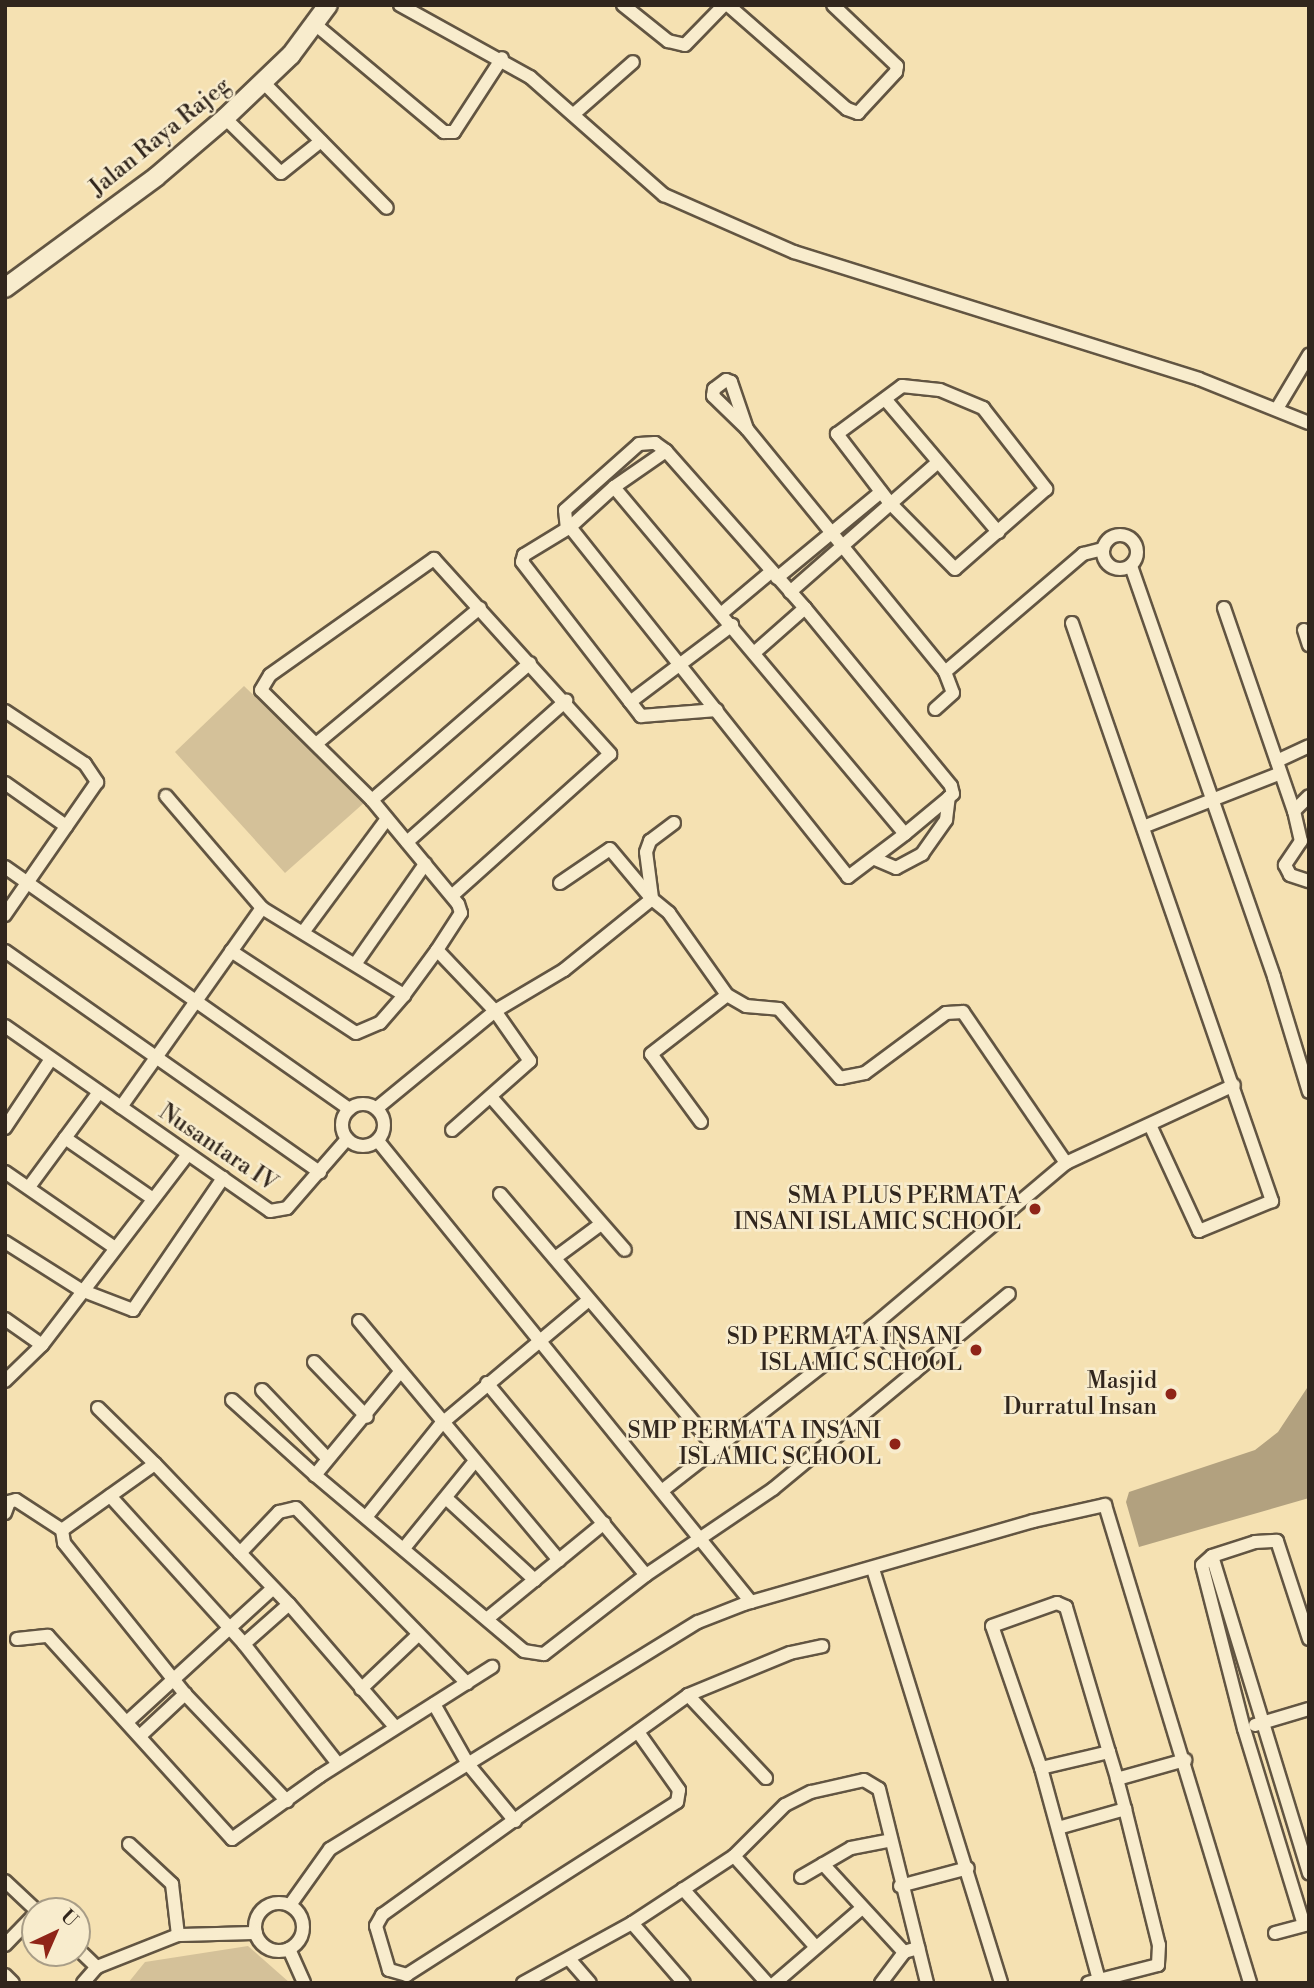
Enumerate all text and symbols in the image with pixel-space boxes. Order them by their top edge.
street label: Jalan Raya Rajeg [84,72,236,202]
street label: Nusantara IV [154,1098,282,1198]
place label: SMA PLUS PERMATA INSANI ISLAMIC SCHOOL [734,1182,1021,1236]
marker: SMA PLUS PERMATA INSANI ISLAMIC SCHOOL [1027,1201,1043,1217]
place label: SD PERMATA INSANI ISLAMIC SCHOOL [727,1323,962,1377]
marker: SD PERMATA INSANI ISLAMIC SCHOOL [968,1342,984,1358]
place label: Masjid Durratul Insan [1003,1367,1157,1421]
marker: Masjid Durratul Insan [1163,1386,1179,1402]
place label: SMP PERMATA INSANI ISLAMIC SCHOOL [628,1417,881,1471]
marker: SMP PERMATA INSANI ISLAMIC SCHOOL [887,1436,903,1452]
north arrow [21,1897,91,1967]
text: U [56,1905,83,1932]

